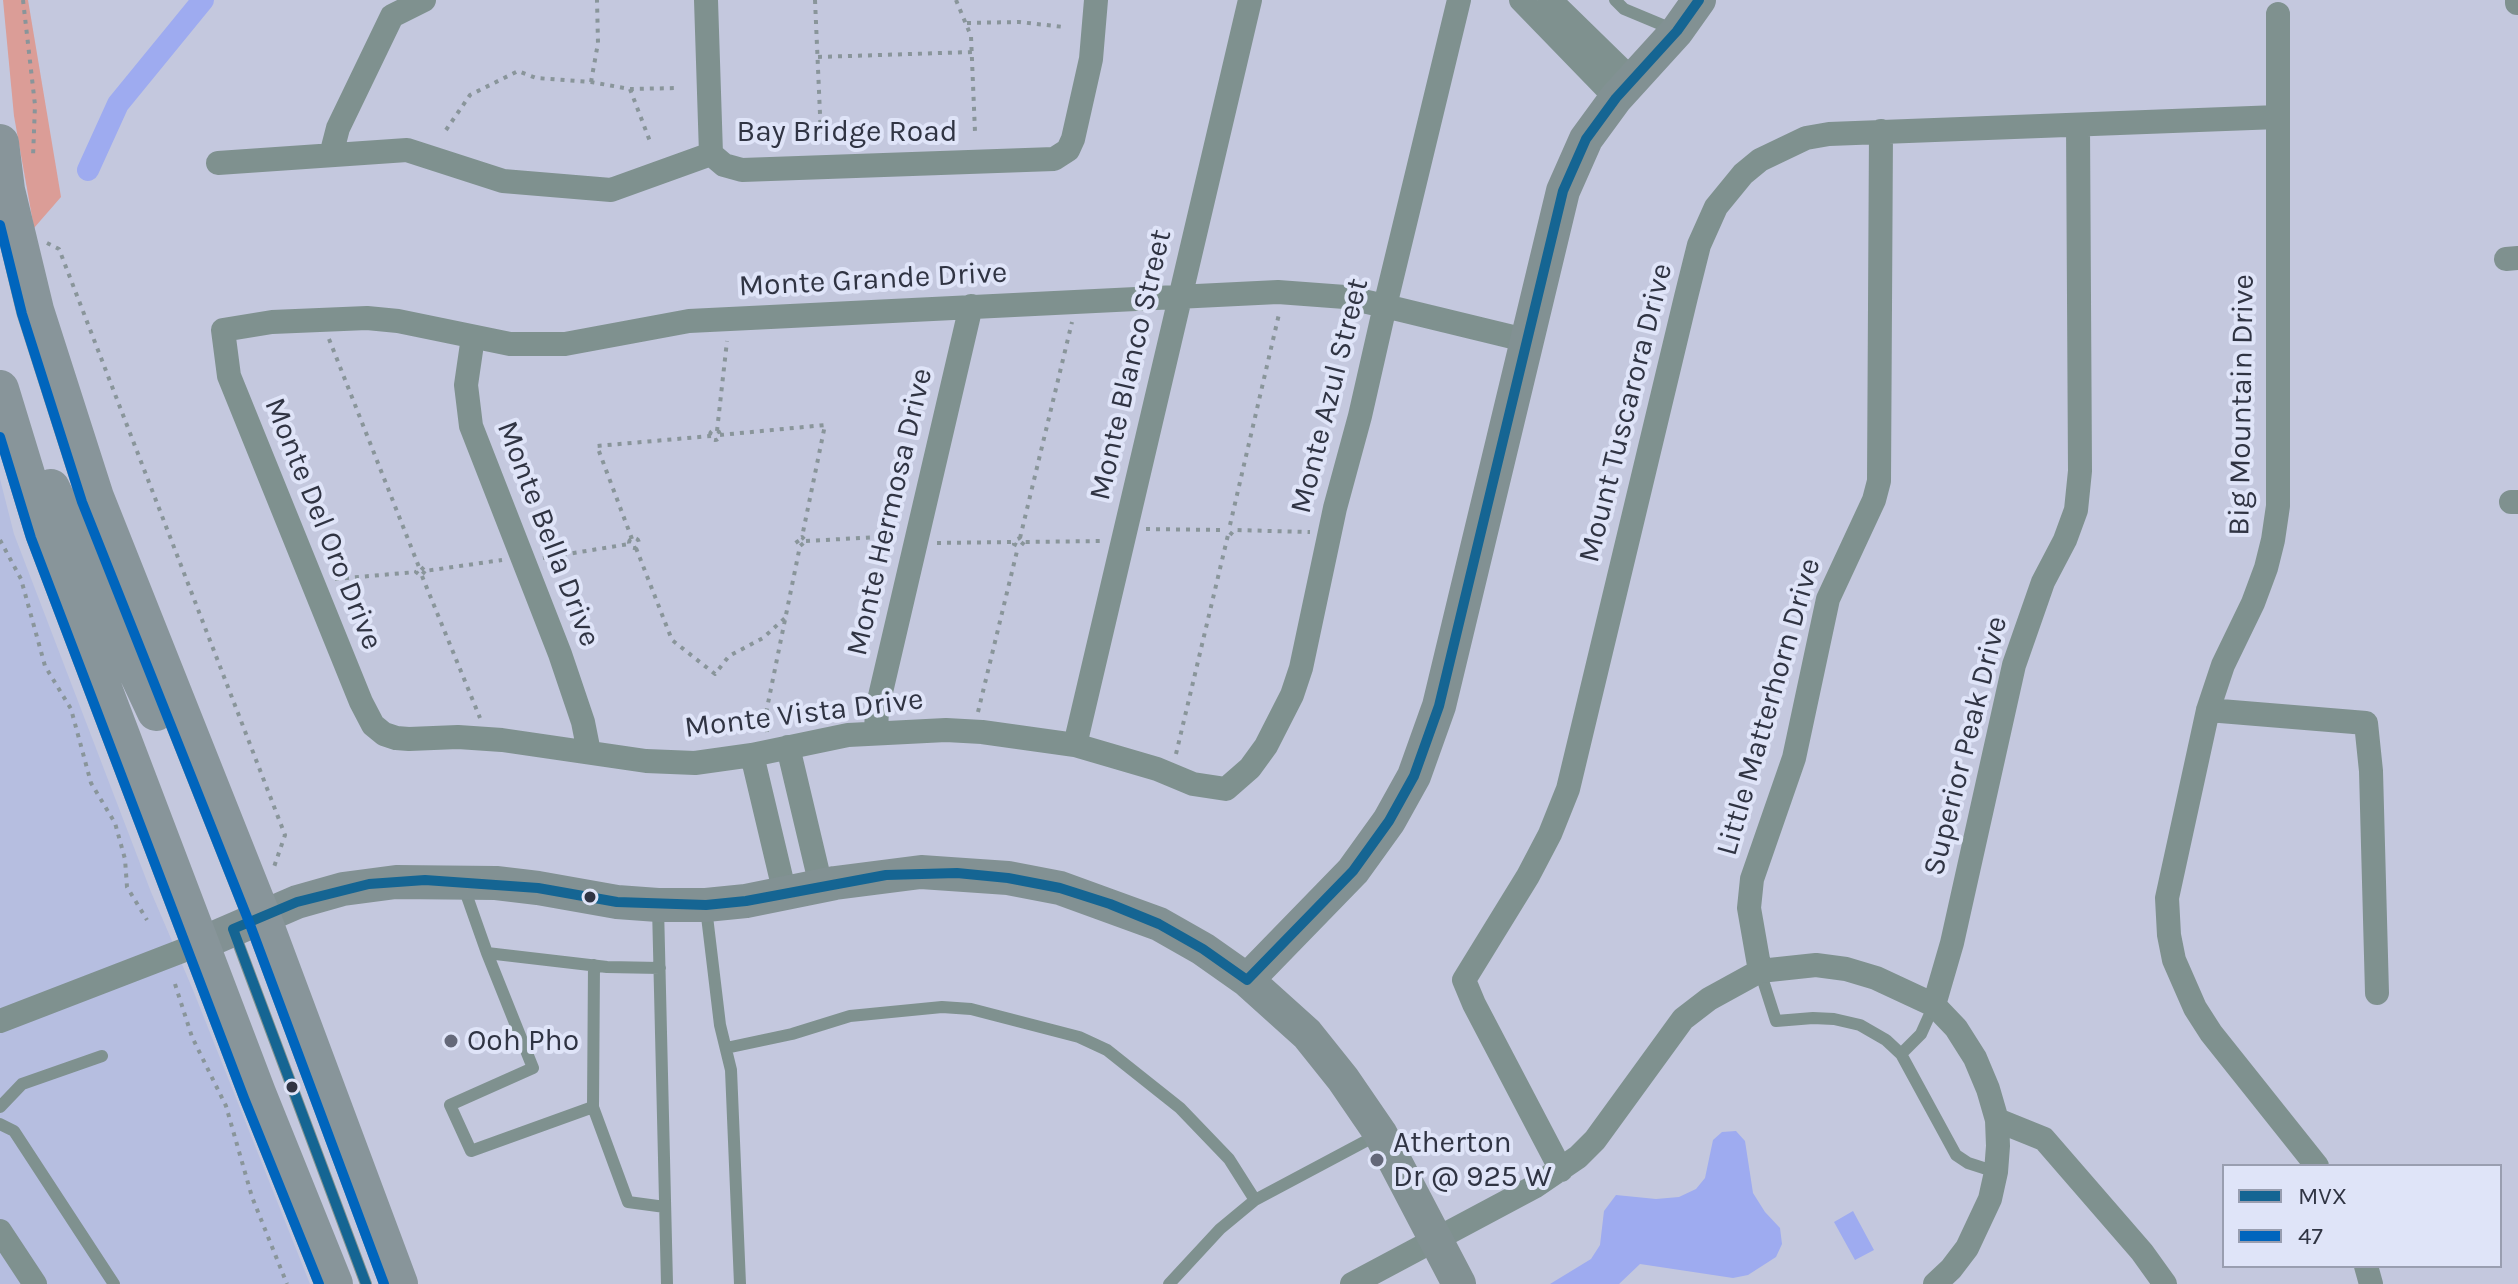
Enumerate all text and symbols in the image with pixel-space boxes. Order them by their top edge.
street label: Bay Bridge Road [737,114,957,150]
street label: Monte Blanco Street [1082,226,1180,504]
street label: Monte Grande Drive [738,255,1008,305]
street label: Mount Tuscarora Drive [1571,260,1681,566]
street label: Big Mountain Drive [2222,274,2262,536]
street label: Monte Azul Street [1283,275,1377,517]
street label: Monte Hermosa Drive [839,365,941,659]
street label: Monte Del Oro Drive [256,393,390,655]
street label: Monte Bella Drive [489,416,607,652]
street label: Little Matterhorn Drive [1709,554,1829,860]
street label: Superior Peak Drive [1916,613,2016,879]
street label: Monte Vista Drive [683,681,925,747]
unlabelled marker [582,889,598,905]
place label: Ooh Pho [467,1023,579,1059]
marker: Ooh Pho [442,1032,460,1050]
unlabelled marker [284,1079,300,1095]
place label: Atherton Dr @ 925 W [1393,1125,1552,1196]
marker: Atherton Dr @ 925 W [1368,1151,1386,1169]
legend [2222,1164,2502,1268]
text: MVX [2298,1182,2347,1210]
text: 47 [2298,1222,2323,1250]

